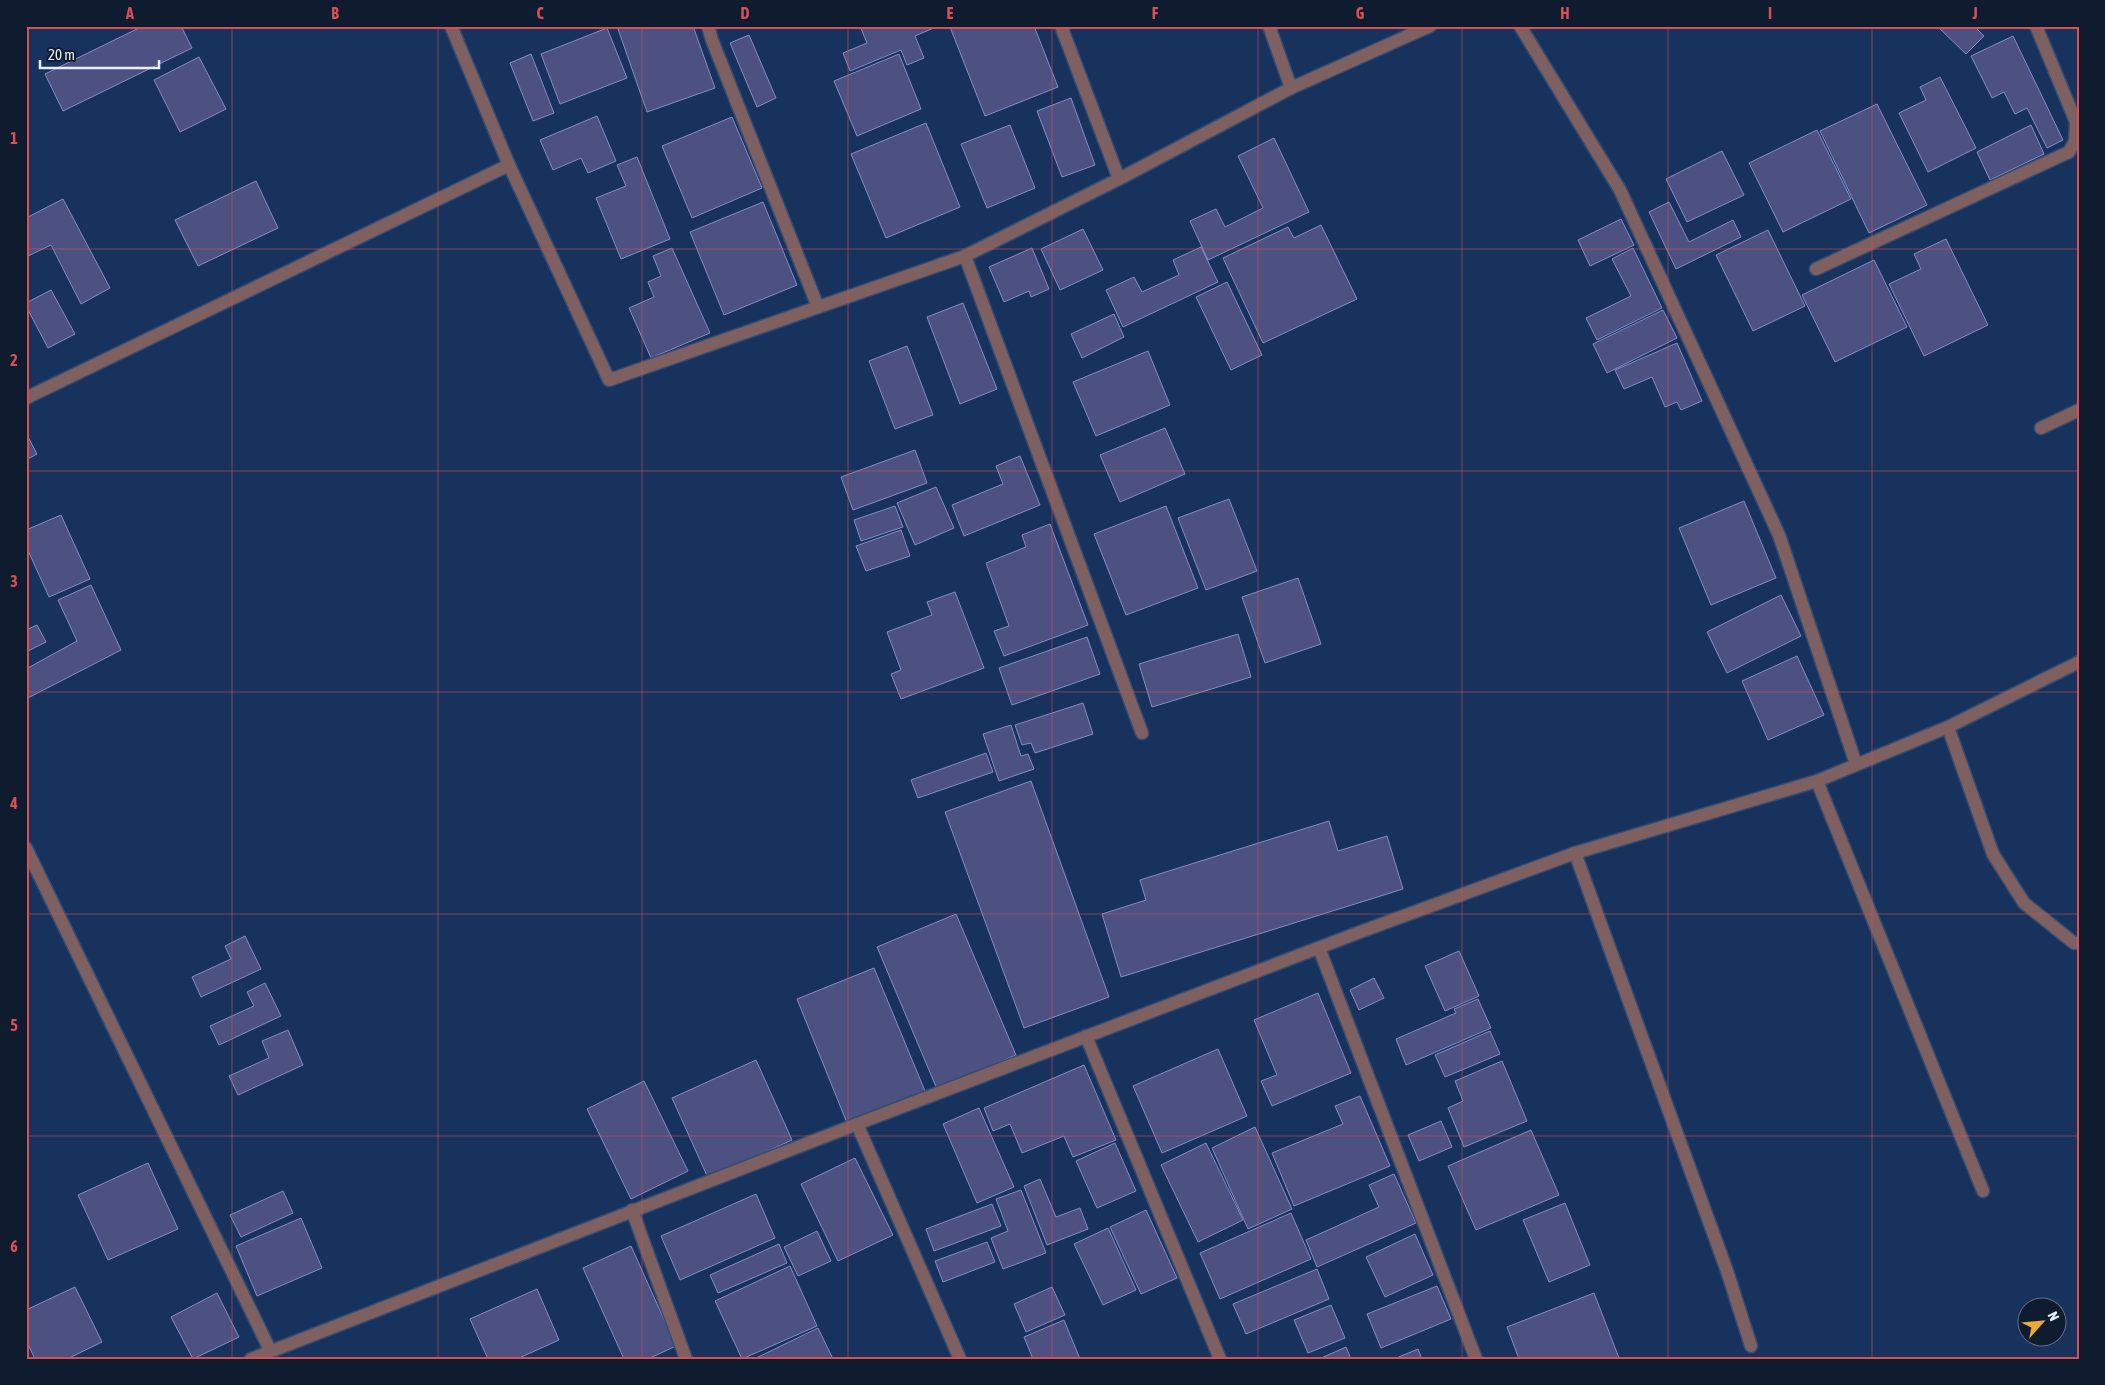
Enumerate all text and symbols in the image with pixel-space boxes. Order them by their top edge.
text: A [125,4,134,22]
text: B [331,4,339,22]
text: C [536,4,544,22]
text: D [741,4,750,22]
text: E [947,4,954,22]
text: F [1152,4,1159,22]
text: G [1356,4,1365,22]
text: H [1560,4,1570,22]
text: I [1768,4,1772,22]
text: J [1971,4,1978,22]
scale bar [40,38,159,70]
text: 20 m [48,46,75,63]
text: 1 [10,129,18,147]
text: 2 [10,351,18,369]
text: 3 [10,572,18,590]
text: 4 [9,794,18,812]
text: 5 [10,1016,18,1034]
text: 6 [10,1237,18,1255]
north arrow [2018,1298,2068,1348]
text: N [2045,1309,2063,1323]

